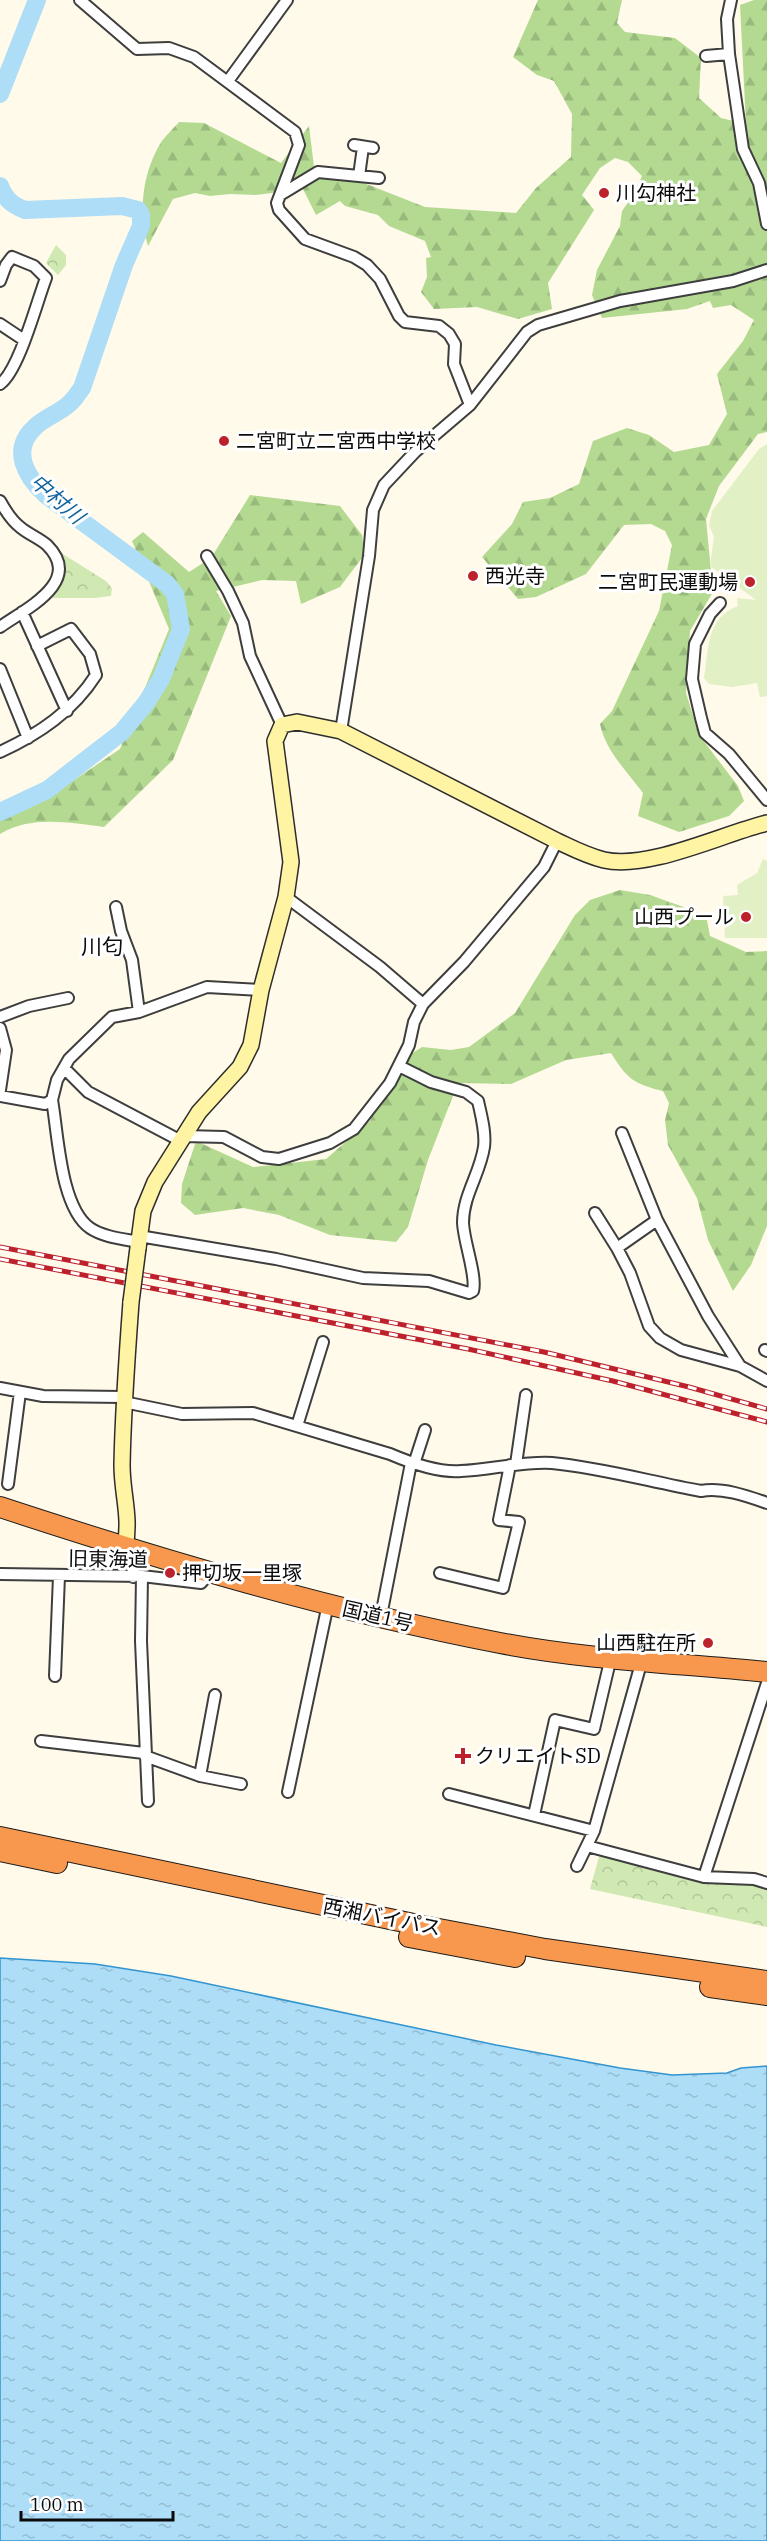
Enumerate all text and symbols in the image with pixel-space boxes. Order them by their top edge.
place label: 川勾神社 [616,179,696,206]
marker: 川勾神社 [597,186,611,200]
place label: 二宮町立二宮西中学校 [236,427,436,454]
marker: 二宮町立二宮西中学校 [217,434,231,448]
water label: 中村川 [25,467,92,531]
place label: 西光寺 [485,562,545,589]
place label: 二宮町民運動場 [598,568,738,595]
marker: 西光寺 [466,569,480,583]
marker: 二宮町民運動場 [743,575,757,589]
place label: 山西プール [634,903,734,930]
marker: 山西プール [739,910,753,924]
district label: 川匂 [81,932,123,960]
street label: 旧東海道 [68,1544,148,1573]
place label: 押切坂一里塚 [182,1559,302,1586]
marker: 押切坂一里塚 [163,1566,177,1580]
street label: 国道1号 [340,1594,416,1637]
place label: 山西駐在所 [596,1629,696,1656]
marker: 山西駐在所 [701,1636,715,1650]
place label: クリエイトSD [475,1742,601,1769]
marker: クリエイトSD [456,1749,470,1763]
street label: 西湘バイパス [321,1892,443,1941]
scale bar [21,2484,172,2522]
text: 100 m [30,2493,84,2516]

